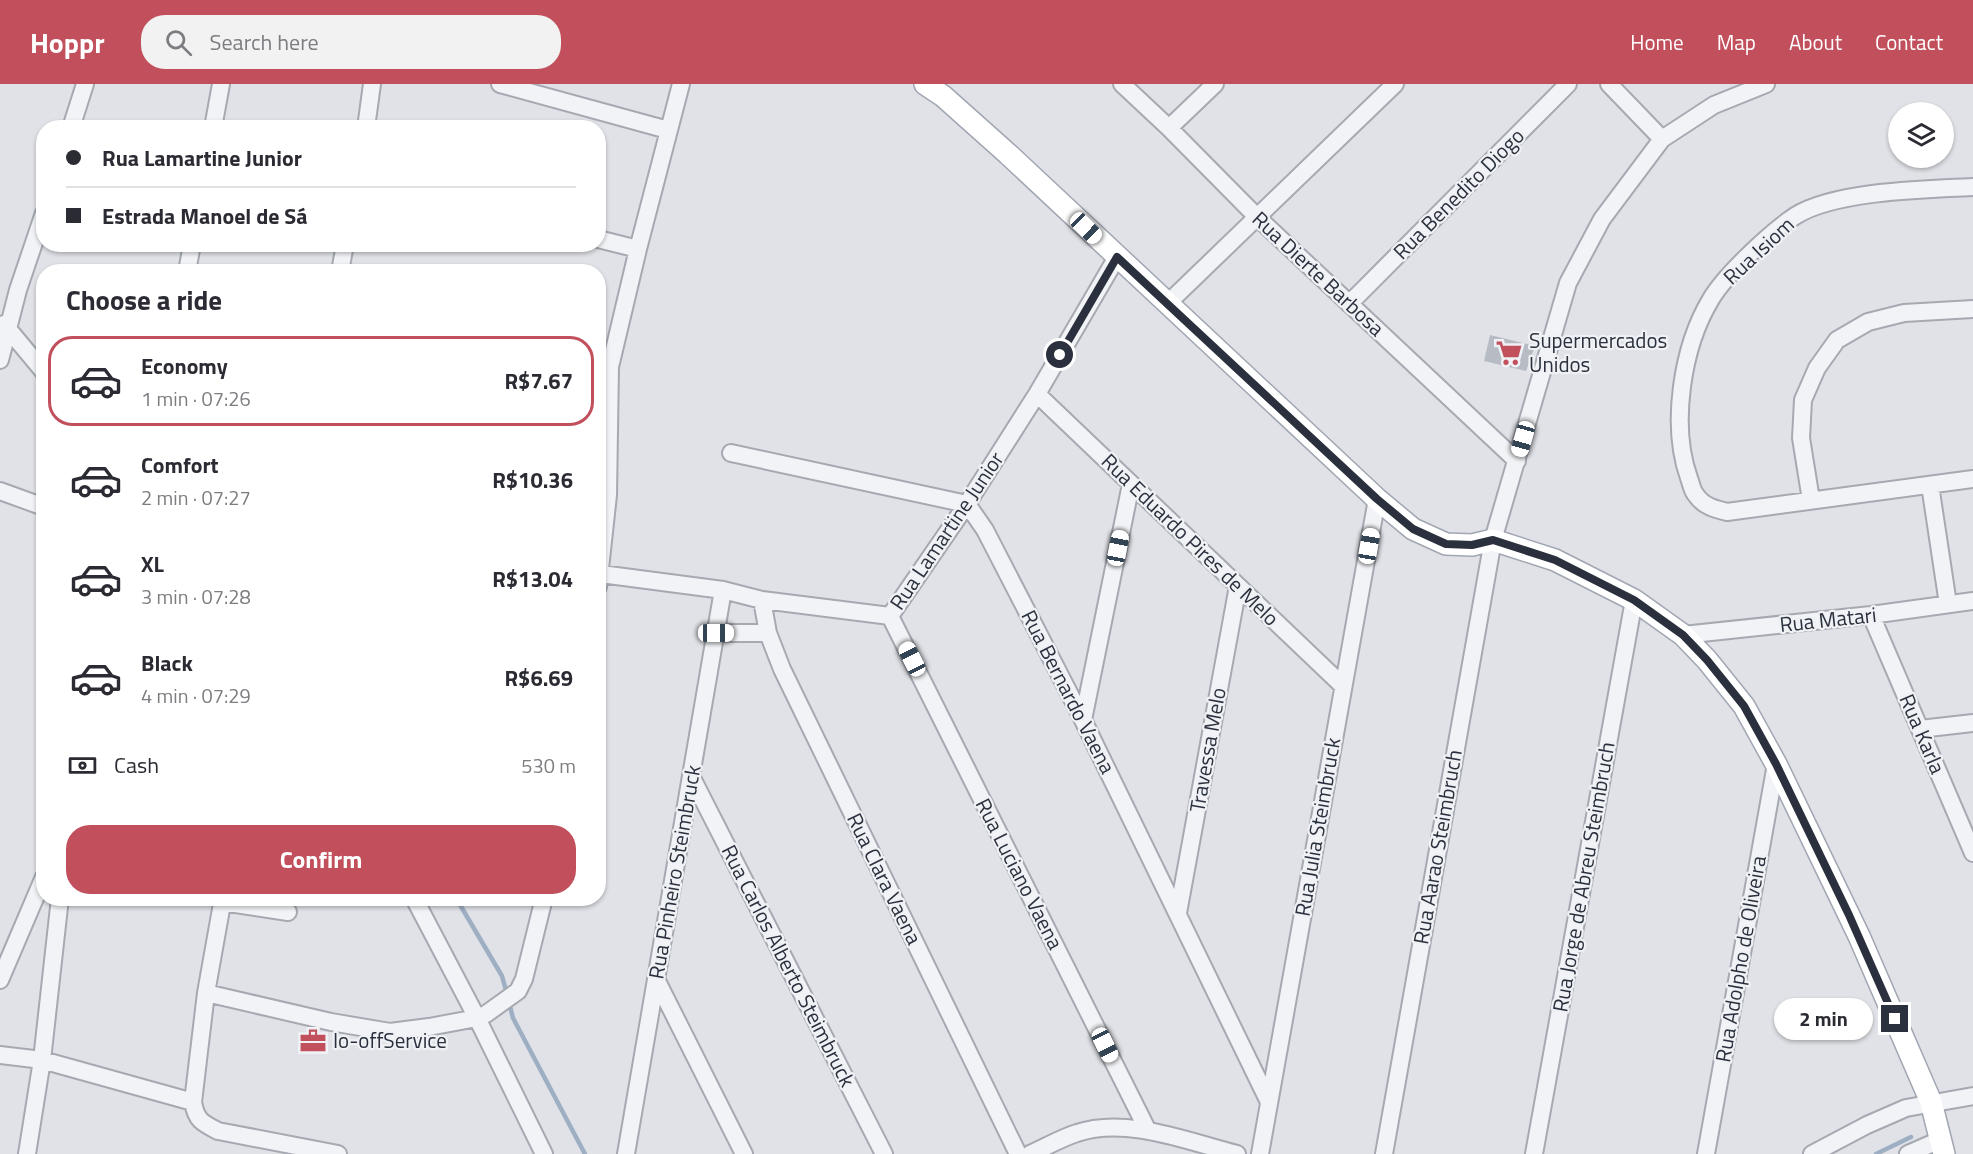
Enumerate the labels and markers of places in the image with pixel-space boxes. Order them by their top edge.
place label: Supermercados Unidos [1529,324,1667,380]
supermarket icon: Supermercados Unidos [1494,338,1524,368]
place label: Io-offService [333,1024,447,1056]
office icon: Io-offService [298,1026,328,1056]

